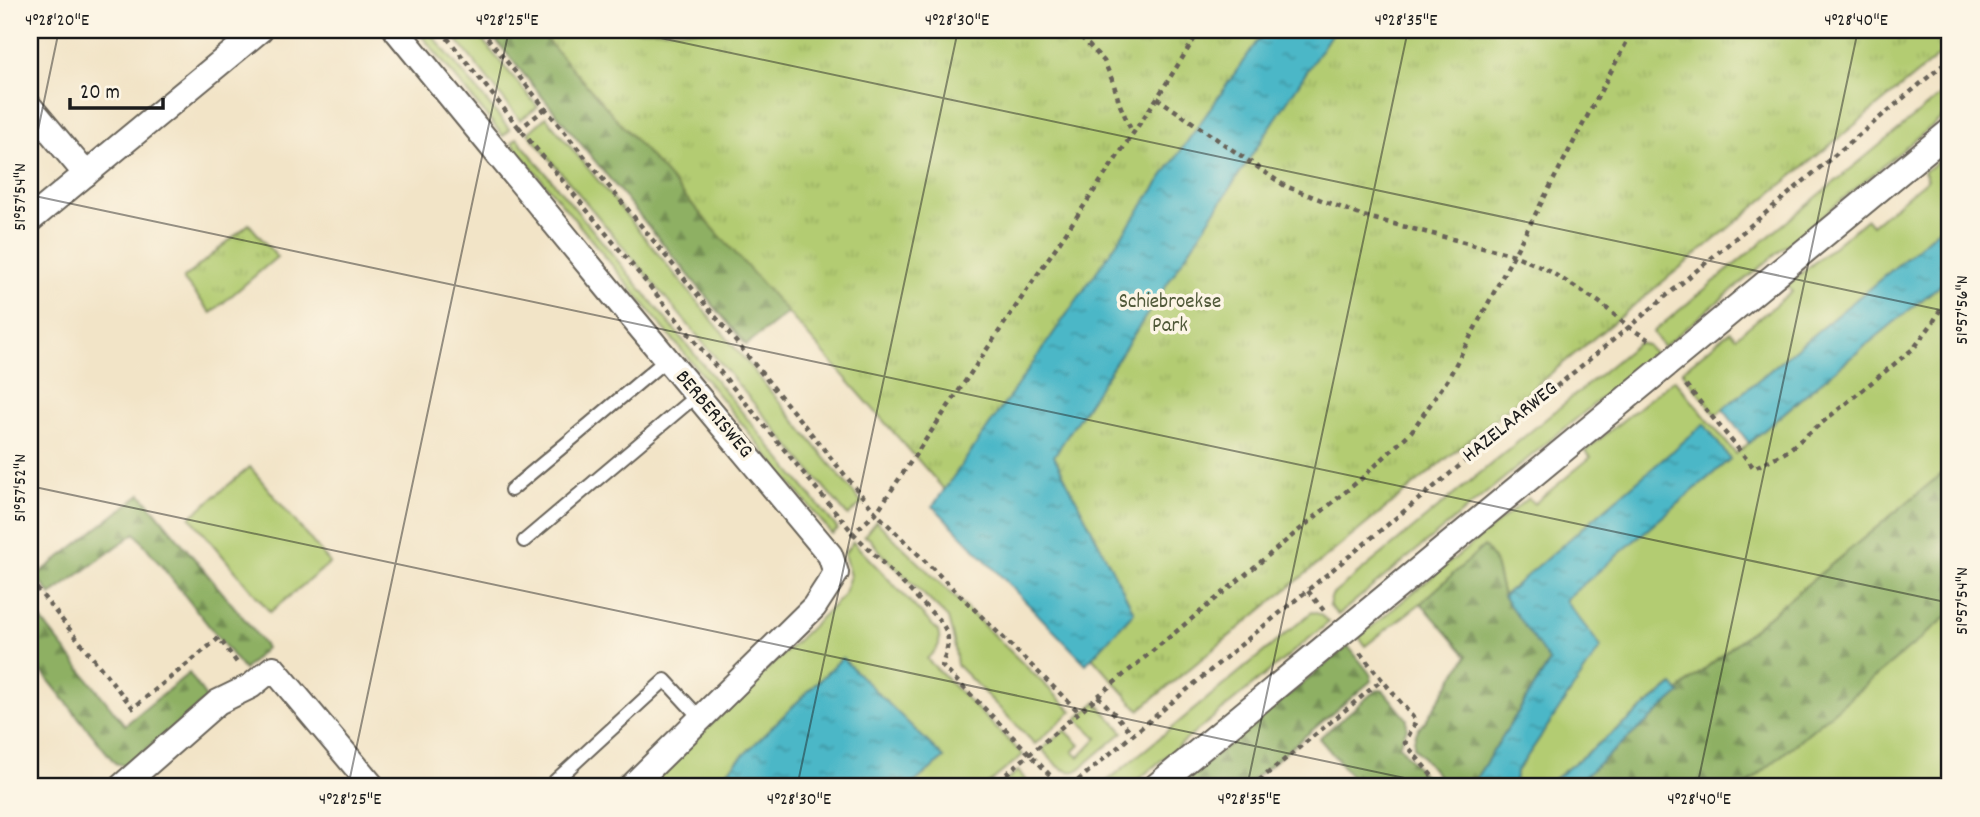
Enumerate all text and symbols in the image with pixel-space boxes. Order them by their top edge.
text: 4°28'20"E [25,9,89,34]
text: 4°28'25"E [476,9,538,34]
text: 4°28'30"E [925,9,989,34]
text: 4°28'35"E [1375,9,1437,34]
text: 4°28'40"E [1824,9,1888,34]
scale bar [70,66,163,110]
text: 20 m [80,79,120,109]
text: 51°57'54"N [9,163,34,231]
text: 51°57'56"N [1951,275,1976,345]
park label: Schiebroekse Park [1119,288,1221,342]
street label: BERBERISWEG [667,364,759,466]
street label: HAZELAARWEG [1457,375,1565,471]
text: 51°57'52"N [9,454,34,522]
text: 51°57'54"N [1951,567,1976,635]
text: 4°28'25"E [319,788,381,813]
text: 4°28'30"E [767,788,831,813]
text: 4°28'35"E [1218,788,1280,813]
text: 4°28'40"E [1667,788,1731,813]

